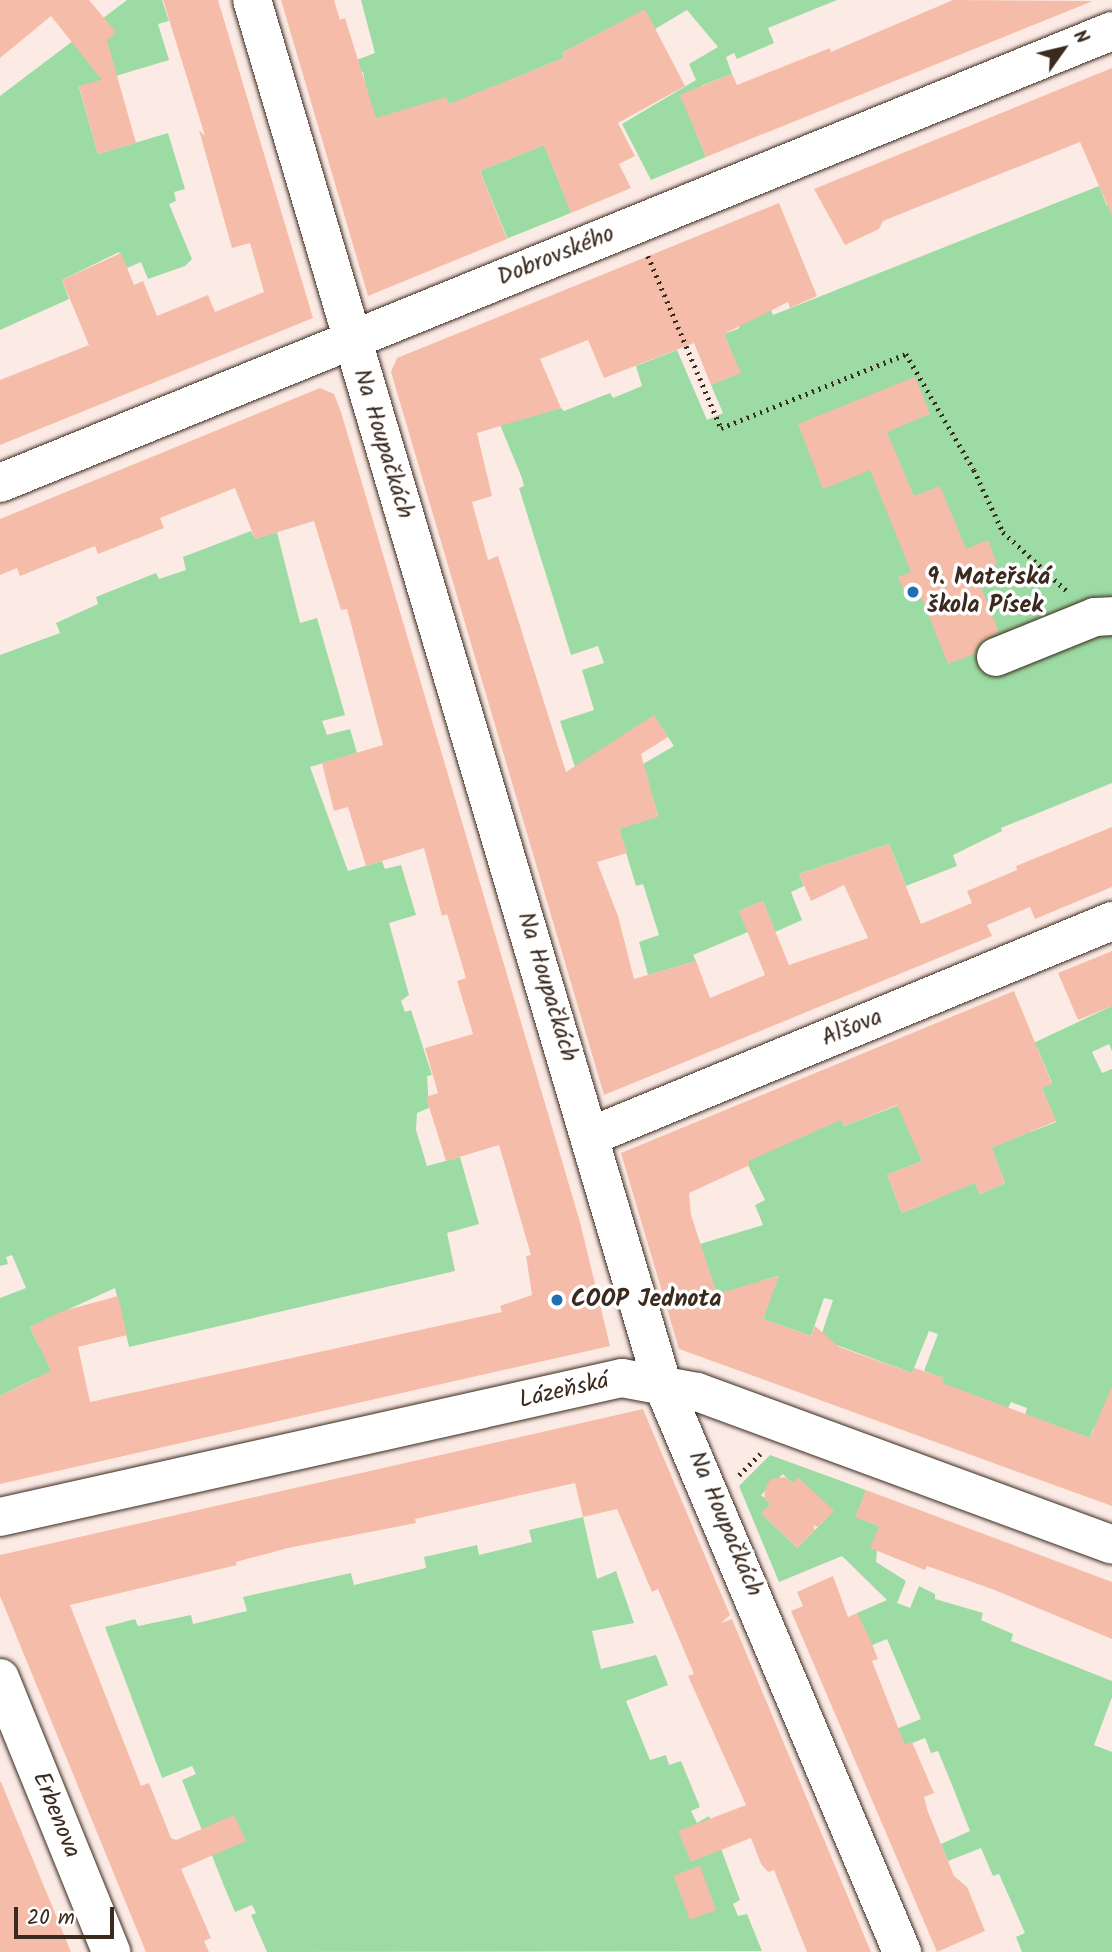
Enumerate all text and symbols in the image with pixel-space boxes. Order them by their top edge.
north arrow [1028,14,1098,84]
text: N [1065,24,1096,51]
street label: Dobrovského [493,219,619,293]
street label: Na Houpačkách [347,366,419,522]
place label: 9. Mateřská škola Písek [927,564,1050,620]
marker: 9. Mateřská škola Písek [905,584,921,600]
street label: Na Houpačkách [511,909,583,1065]
street label: Alšova [817,1003,887,1053]
place label: COOP Jednota [571,1286,722,1314]
marker: COOP Jednota [549,1292,565,1308]
street label: Lázeňská [516,1367,612,1415]
street label: Na Houpačkách [681,1447,769,1601]
street label: Erbenova [26,1768,86,1862]
scale bar [18,1892,117,1936]
text: 20 m [27,1902,75,1935]

